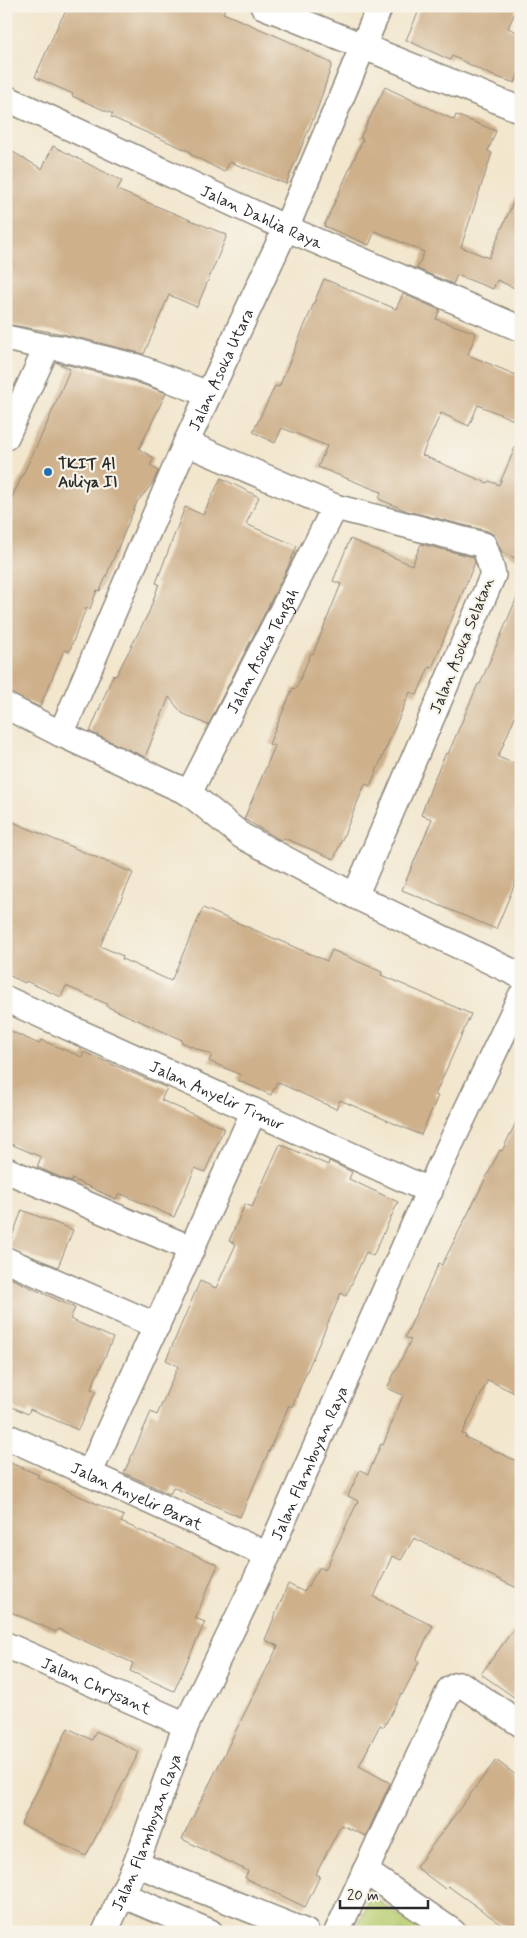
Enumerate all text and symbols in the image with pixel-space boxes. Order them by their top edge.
street label: Jalan Dahlia Raya [197,181,326,255]
street label: Jalan Asoka Utara [184,305,259,434]
place label: TKIT Al Auliya II [58,454,118,493]
marker: TKIT Al Auliya II [42,466,54,478]
street label: Jalan Asoka Selatan [425,574,500,717]
street label: Jalan Asoka Tengah [222,585,304,718]
street label: Jalan Anyelir Timur [146,1056,288,1136]
street label: Jalan Flamboyan Raya [267,1383,353,1544]
street label: Jalan Anyelir Barat [67,1458,206,1536]
street label: Jalan Chrysant [38,1653,154,1720]
street label: Jalan Flamboyan Raya [107,1751,187,1914]
scale bar [340,1878,427,1910]
text: 20 m [347,1886,379,1906]

